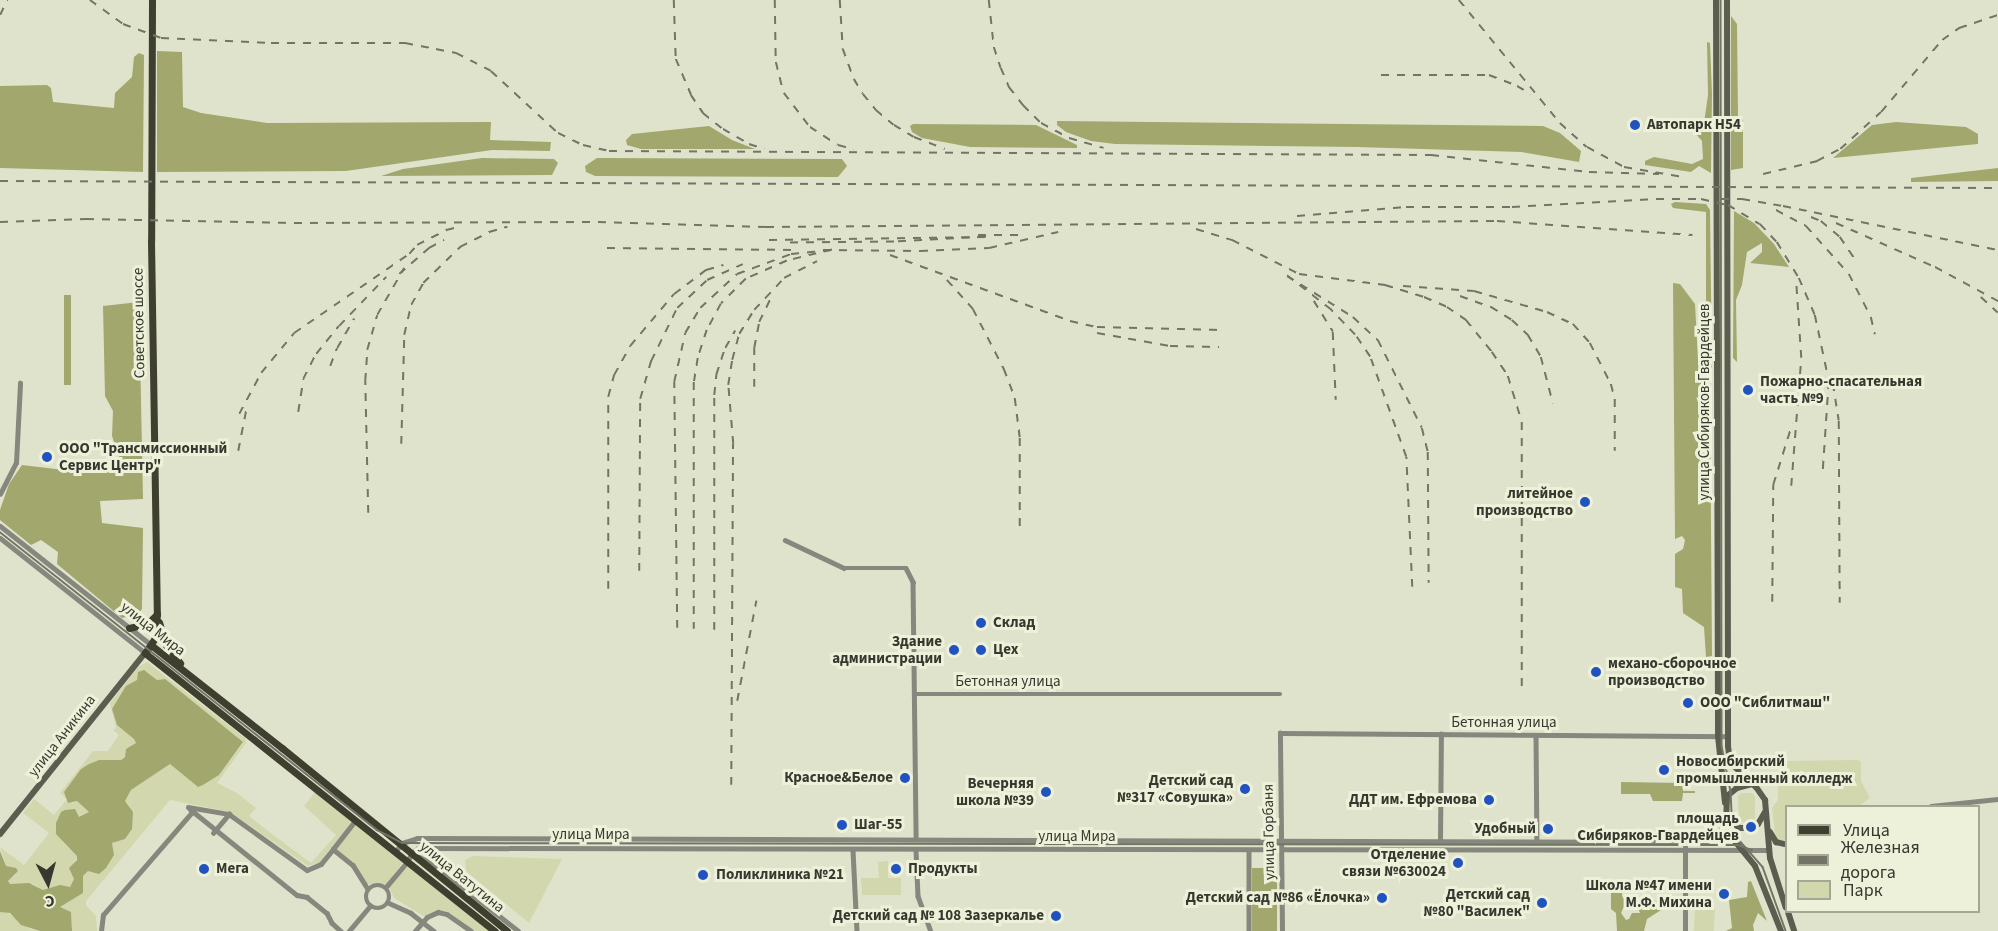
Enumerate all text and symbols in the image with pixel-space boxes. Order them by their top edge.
place label: Автопарк Н54 [1647,116,1741,134]
marker: Автопарк Н54 [1628,118,1642,132]
street label: Советское шоссе [129,267,149,379]
street label: улица Сибиряков-Гвардейцев [1696,304,1714,500]
place label: Пожарно-спасательная часть №9 [1760,372,1922,407]
marker: Пожарно-спасательная часть №9 [1741,383,1755,397]
place label: ООО "Трансмиссионный Сервис Центр" [59,439,227,474]
marker: ООО "Трансмиссионный Сервис Центр" [40,450,54,464]
place label: литейное производство [1476,484,1573,519]
marker: литейное производство [1578,495,1592,509]
street label: улица Мира [117,598,189,660]
place label: Склад [993,614,1035,632]
marker: Склад [974,616,988,630]
place label: Здание администрации [832,632,942,667]
place label: Цех [993,641,1019,659]
marker: Здание администрации [947,643,961,657]
marker: Цех [974,643,988,657]
place label: механо-сборочное производство [1608,654,1736,689]
marker: механо-сборочное производство [1589,665,1603,679]
street label: Бетонная улица [955,673,1061,691]
street label: улица Аникина [24,691,100,781]
place label: ООО "Сиблитмаш" [1700,694,1830,712]
marker: ООО "Сиблитмаш" [1681,696,1695,710]
street label: Бетонная улица [1451,714,1557,732]
place label: Новосибирский промышленный колледж [1676,752,1853,787]
marker: Новосибирский промышленный колледж [1657,763,1671,777]
place label: Красное&Белое [784,769,893,787]
marker: Красное&Белое [898,771,912,785]
place label: Детский сад №317 «Совушка» [1117,771,1233,806]
place label: Вечерняя школа №39 [956,774,1034,809]
marker: Детский сад №317 «Совушка» [1238,782,1252,796]
street label: улица Горбаня [1259,784,1279,880]
marker: Вечерняя школа №39 [1039,785,1053,799]
place label: ДДТ им. Ефремова [1349,791,1477,809]
marker: ДДТ им. Ефремова [1482,793,1496,807]
legend [1785,805,1980,913]
place label: площадь Сибиряков-Гвардейцев [1577,809,1739,844]
place label: Шаг-55 [854,816,903,834]
marker: Шаг-55 [835,818,849,832]
text: Улица [1843,818,1890,843]
place label: Удобный [1475,820,1536,838]
marker: площадь Сибиряков-Гвардейцев [1744,820,1758,834]
marker: Удобный [1541,822,1555,836]
street label: улица Мира [552,826,630,844]
street label: улица Мира [1038,828,1116,846]
text: Железная дорога [1841,835,1920,885]
street label: улица Ватутина [416,837,508,917]
place label: Отделение связи №630024 [1342,845,1446,880]
north arrow [18,853,78,913]
marker: Отделение связи №630024 [1451,856,1465,870]
place label: Мега [216,860,249,878]
place label: Продукты [908,860,978,878]
marker: Мега [197,862,211,876]
marker: Продукты [889,862,903,876]
marker: Поликлиника №21 [694,866,712,884]
place label: Поликлиника №21 [716,866,844,884]
place label: Школа №47 имени М.Ф. Михина [1585,876,1712,911]
text: Парк [1843,878,1883,903]
place label: Детский сад №80 "Василек" [1423,885,1530,920]
marker: Школа №47 имени М.Ф. Михина [1717,887,1731,901]
text: С [44,889,56,912]
place label: Детский сад №86 «Ёлочка» [1186,889,1370,907]
marker: Детский сад №86 «Ёлочка» [1375,891,1389,905]
marker: Детский сад №80 "Василек" [1535,896,1549,910]
place label: Детский сад № 108 Зазеркалье [833,907,1044,925]
marker: Детский сад № 108 Зазеркалье [1049,909,1063,923]

